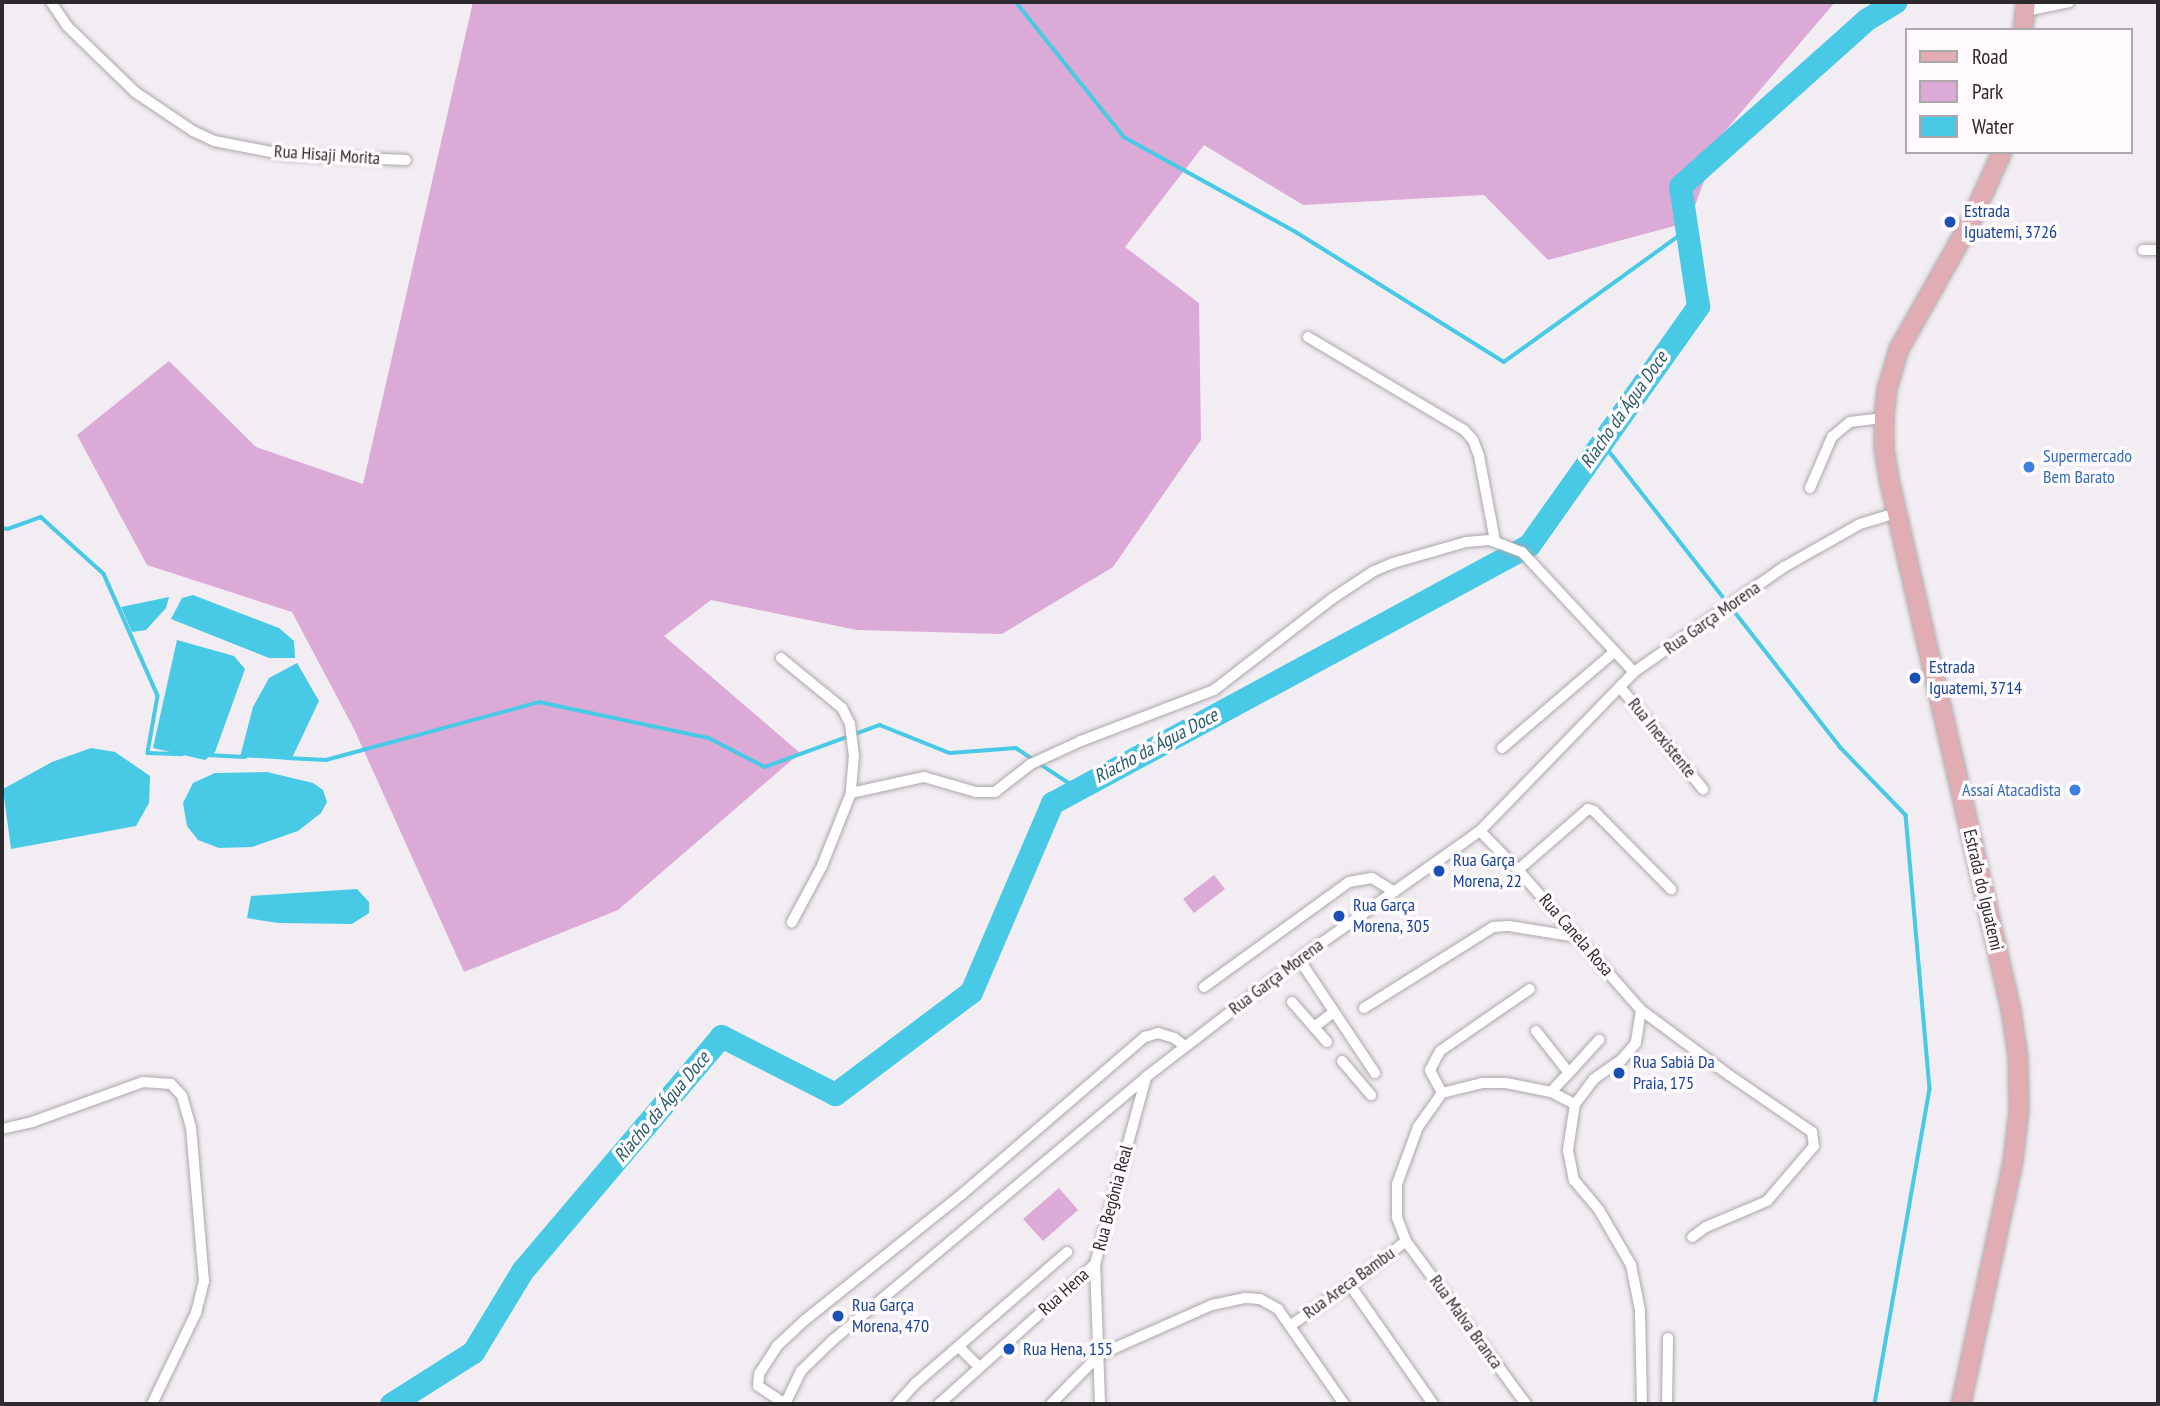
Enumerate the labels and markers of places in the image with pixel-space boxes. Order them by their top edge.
place label: Estrada Iguatemi, 3726 [1964,201,2058,244]
marker: Estrada Iguatemi, 3726 [1942,214,1958,230]
place label: Supermercado Bem Barato [2043,446,2132,489]
marker: Supermercado Bem Barato [2021,459,2037,475]
place label: Estrada Iguatemi, 3714 [1929,657,2023,700]
marker: Estrada Iguatemi, 3714 [1907,670,1923,686]
place label: Assaí Atacadista [1961,779,2061,801]
marker: Assaí Atacadista [2067,782,2083,798]
place label: Rua Garça Morena, 22 [1453,850,1523,892]
marker: Rua Garça Morena, 22 [1431,863,1447,879]
place label: Rua Garça Morena, 305 [1353,895,1431,937]
marker: Rua Garça Morena, 305 [1331,908,1347,924]
place label: Rua Sabiá Da Praia, 175 [1633,1052,1715,1094]
marker: Rua Sabiá Da Praia, 175 [1611,1065,1627,1081]
place label: Rua Garça Morena, 470 [852,1295,930,1338]
marker: Rua Garça Morena, 470 [830,1308,846,1324]
place label: Rua Hena, 155 [1023,1338,1114,1360]
marker: Rua Hena, 155 [1001,1341,1017,1357]

